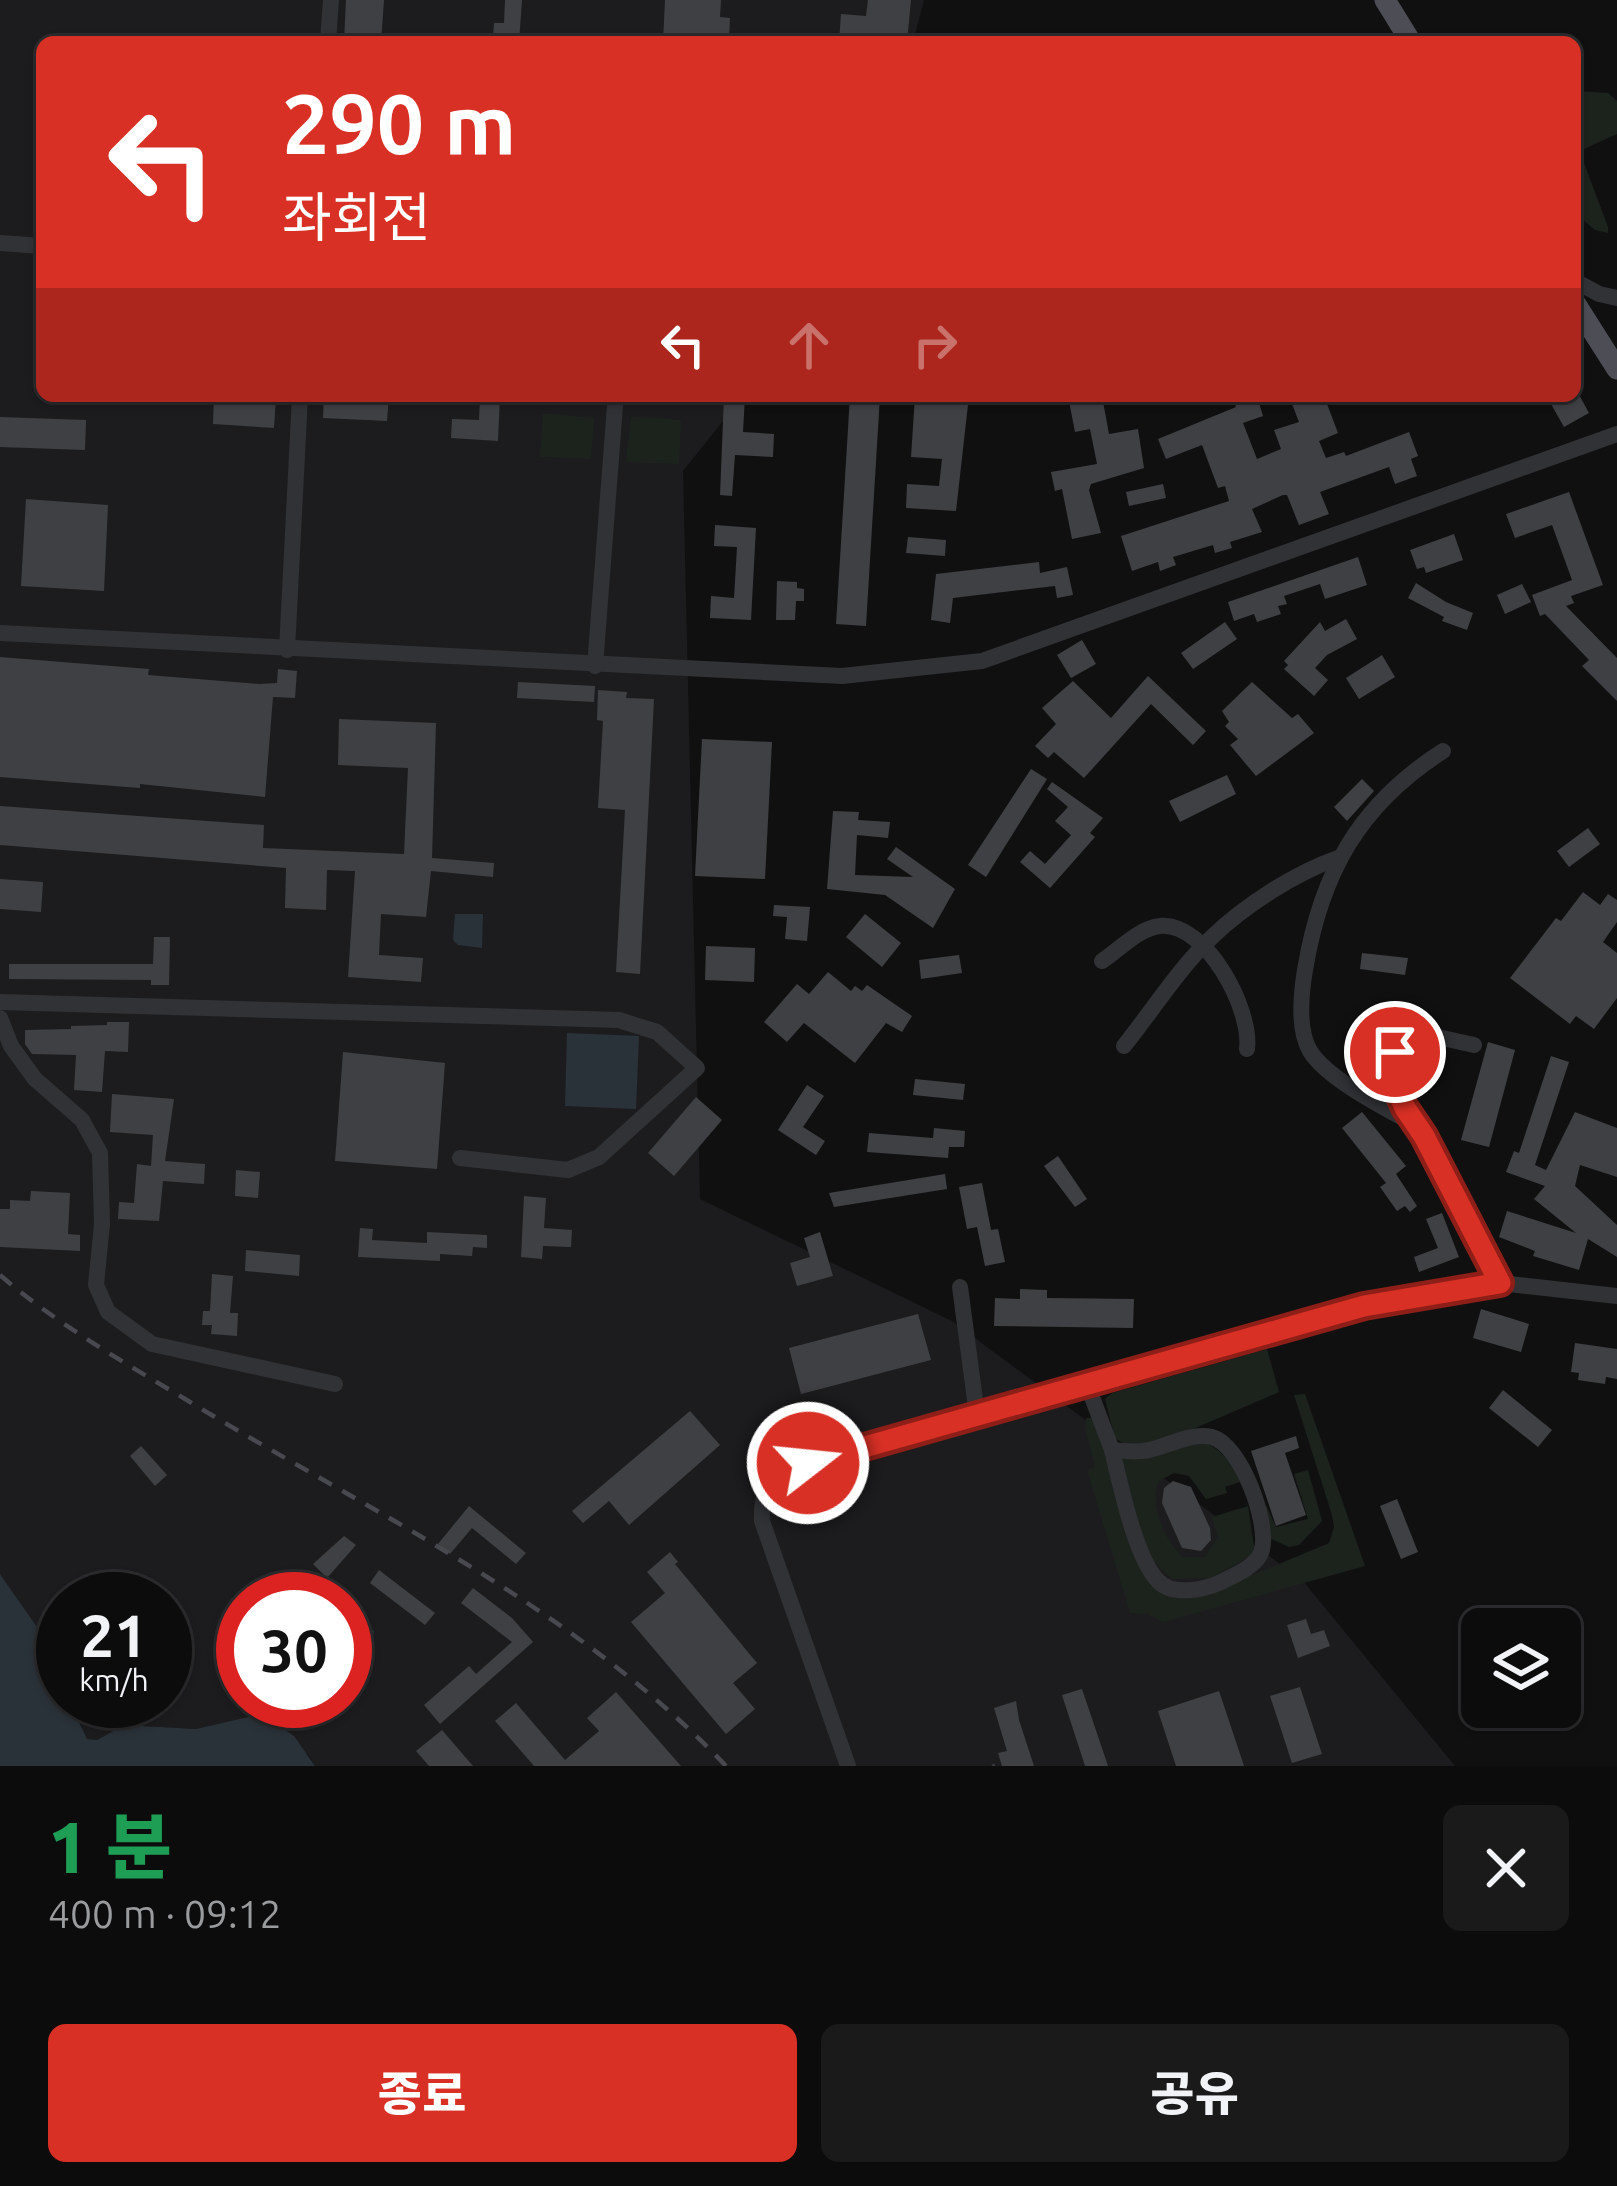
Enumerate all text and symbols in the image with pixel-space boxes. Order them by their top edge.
text: 290 m [282,76,516,170]
icon: left [84,84,240,240]
text: 좌회전 [282,187,431,247]
icon: left [650,312,716,378]
icon: ahead [776,312,842,378]
icon: right [902,312,968,378]
pin [1344,1001,1446,1103]
icon: arrive [1362,1019,1428,1085]
position arrow [745,1400,871,1526]
speed limit sign: 30 [216,1572,372,1728]
text: 21 [80,1601,148,1668]
map controls [1461,1608,1581,1728]
button: layers [1461,1608,1581,1728]
text: km/h [79,1663,149,1697]
button: close [1443,1805,1569,1931]
text: 1 분 [48,1806,172,1887]
text: 400 m · 09:12 [48,1892,282,1935]
button: 종료 [48,2024,797,2162]
button: 공유 [821,2024,1569,2162]

